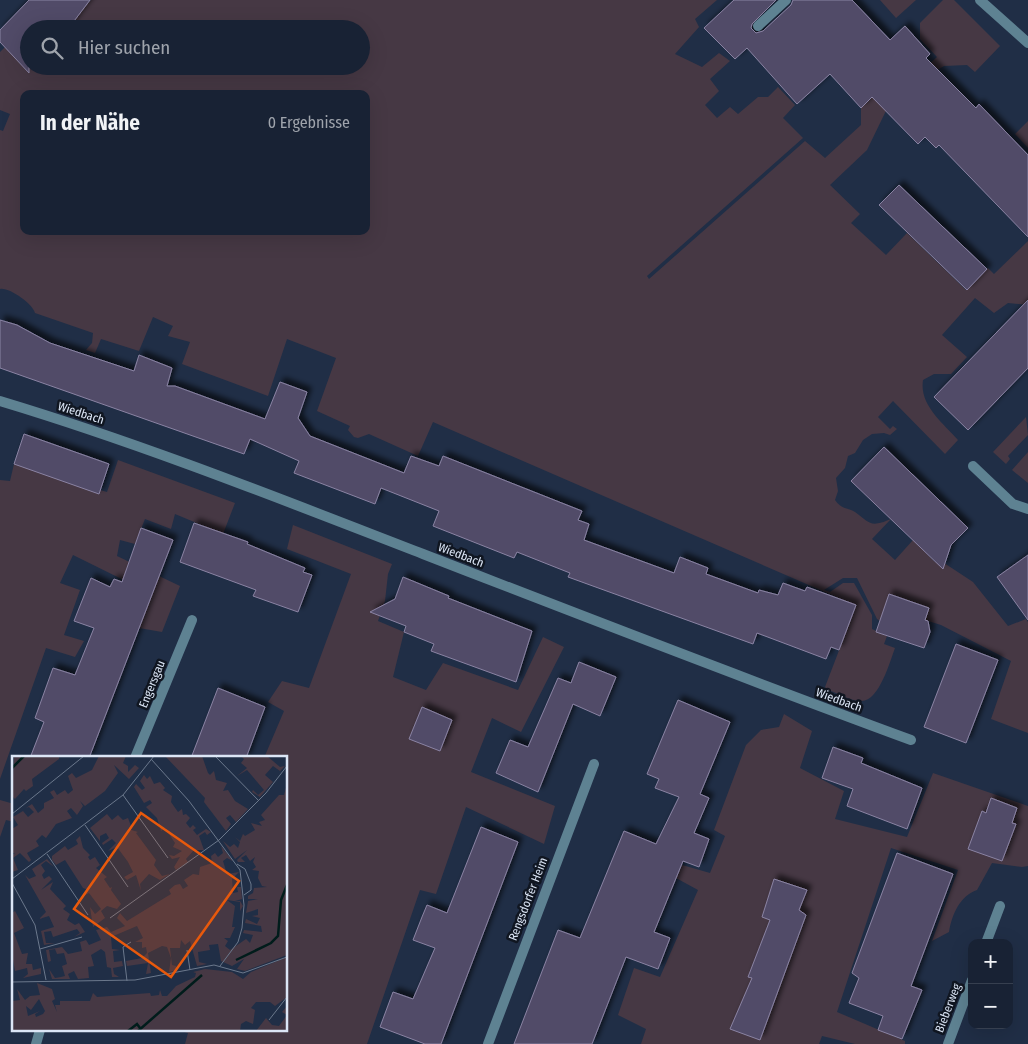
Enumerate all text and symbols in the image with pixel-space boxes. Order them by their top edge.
search box [20,20,370,75]
icon: search [38,34,66,62]
text: Hier suchen [78,36,170,59]
text: In der Nähe [40,110,140,136]
text: 0 Ergebnisse [268,113,350,132]
street label: Wiedbach [56,399,106,427]
street label: Wiedbach [436,540,486,570]
street label: Engersgau [136,658,168,710]
street label: Wiedbach [814,685,864,715]
inset map [12,756,288,1032]
street label: Rengsdorfer Heim [506,855,550,943]
map controls [968,939,1013,1029]
button: + [968,939,1013,984]
street label: Bieberweg [932,981,964,1035]
button: − [968,984,1013,1029]

